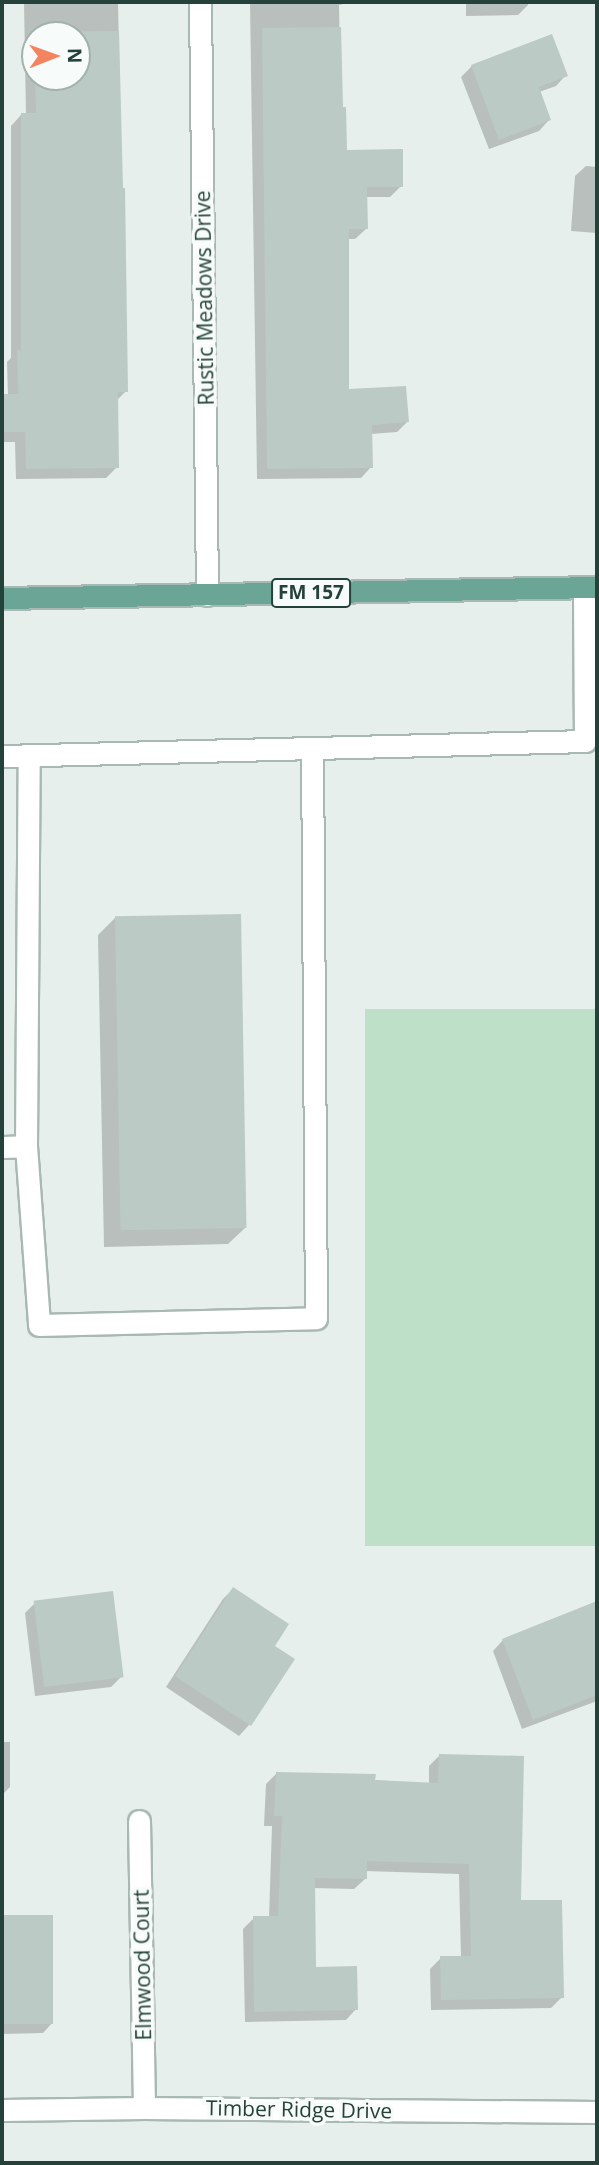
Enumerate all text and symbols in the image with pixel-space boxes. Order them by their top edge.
north arrow [21,21,91,91]
text: N [62,48,88,64]
street label: Rustic Meadows Drive [190,190,218,406]
road number: FM 157 [271,578,351,608]
street label: Elmwood Court [128,1889,156,2041]
street label: Timber Ridge Drive [206,2095,392,2123]

